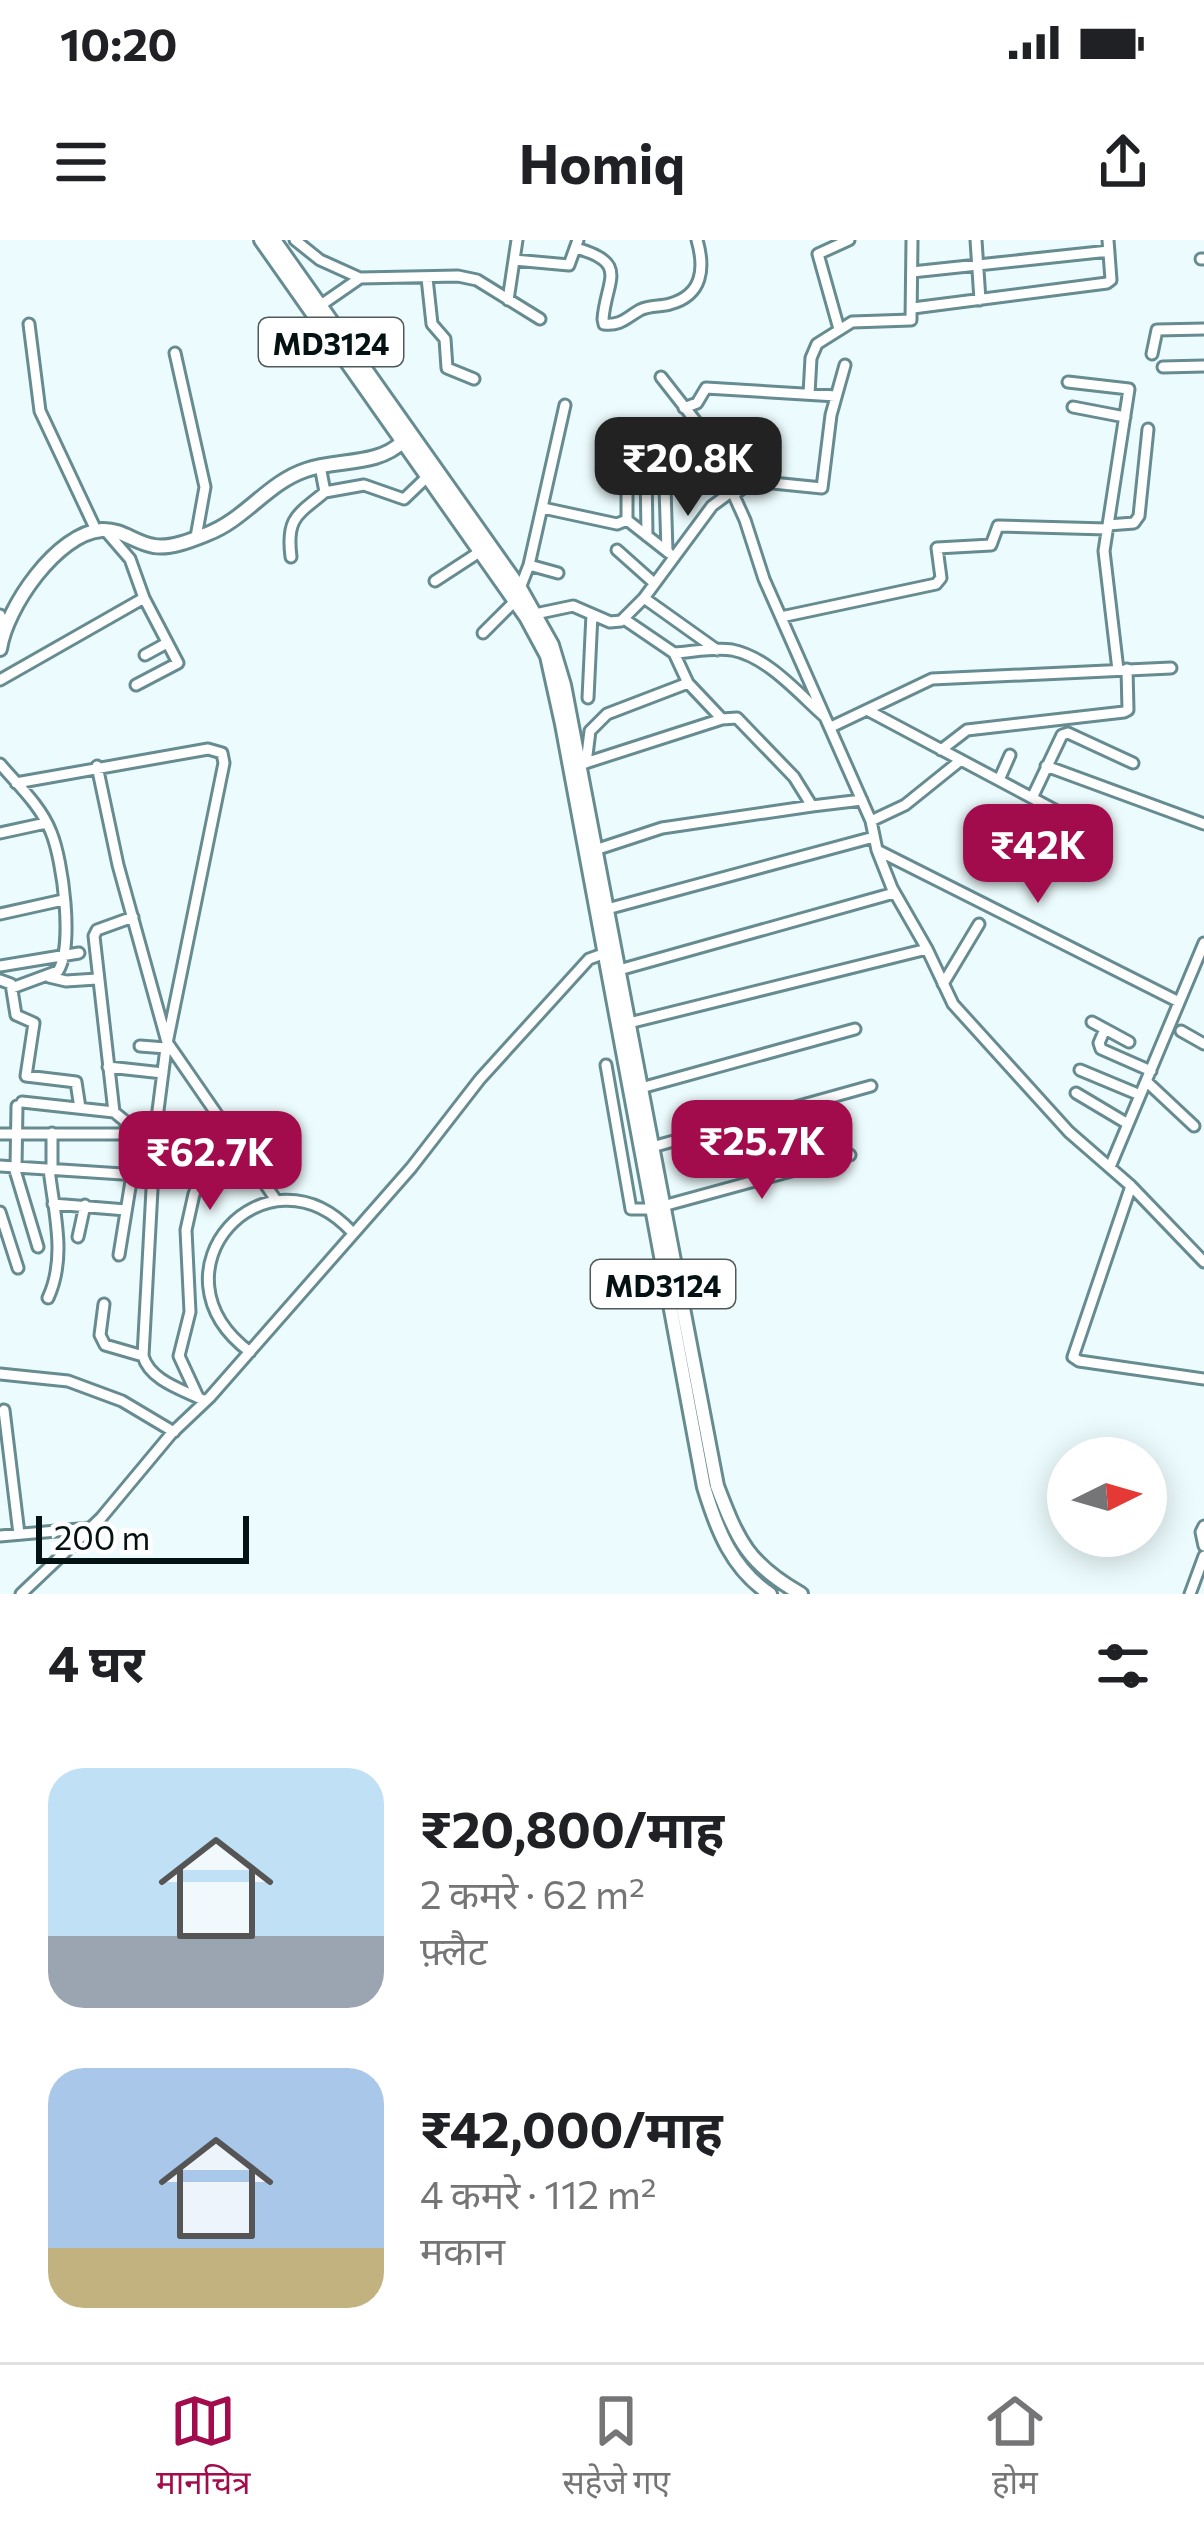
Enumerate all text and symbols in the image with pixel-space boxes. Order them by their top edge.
text: 10:20 [60,15,177,70]
icon: menu [48,129,114,195]
text: Homiq [519,129,685,195]
icon: share [1090,129,1156,195]
road number: MD3124 [259,318,403,366]
pin: ₹20.8K [590,417,786,519]
text: ₹20.8K [622,432,754,480]
pin: ₹42K [967,804,1109,906]
text: ₹42K [990,819,1086,867]
pin: ₹25.7K [664,1100,860,1202]
pin: ₹62.7K [112,1111,308,1213]
text: ₹25.7K [698,1115,826,1163]
text: ₹62.7K [146,1126,274,1174]
road number: MD3124 [591,1260,735,1308]
north arrow [1047,1437,1167,1557]
map controls [1047,1437,1167,1557]
scale bar [36,1510,249,1563]
text: 200 m [54,1516,150,1557]
text: 4 घर [48,1630,145,1693]
icon: filters [1090,1633,1156,1699]
text: ₹20,800/माह [420,1796,724,1859]
icon: home [144,1816,288,1960]
text: 2 कमरे · 62 m² [420,1869,645,1917]
text: फ़्लैट [420,1925,487,1973]
text: ₹42,000/माह [420,2096,723,2159]
icon: home [144,2116,288,2260]
text: 4 कमरे · 112 m² [420,2169,656,2217]
text: मकान [420,2225,505,2273]
tab: मानचित्र [156,2388,250,2507]
tab: सहेजे गए [562,2388,670,2507]
tab: होम [982,2388,1048,2507]

